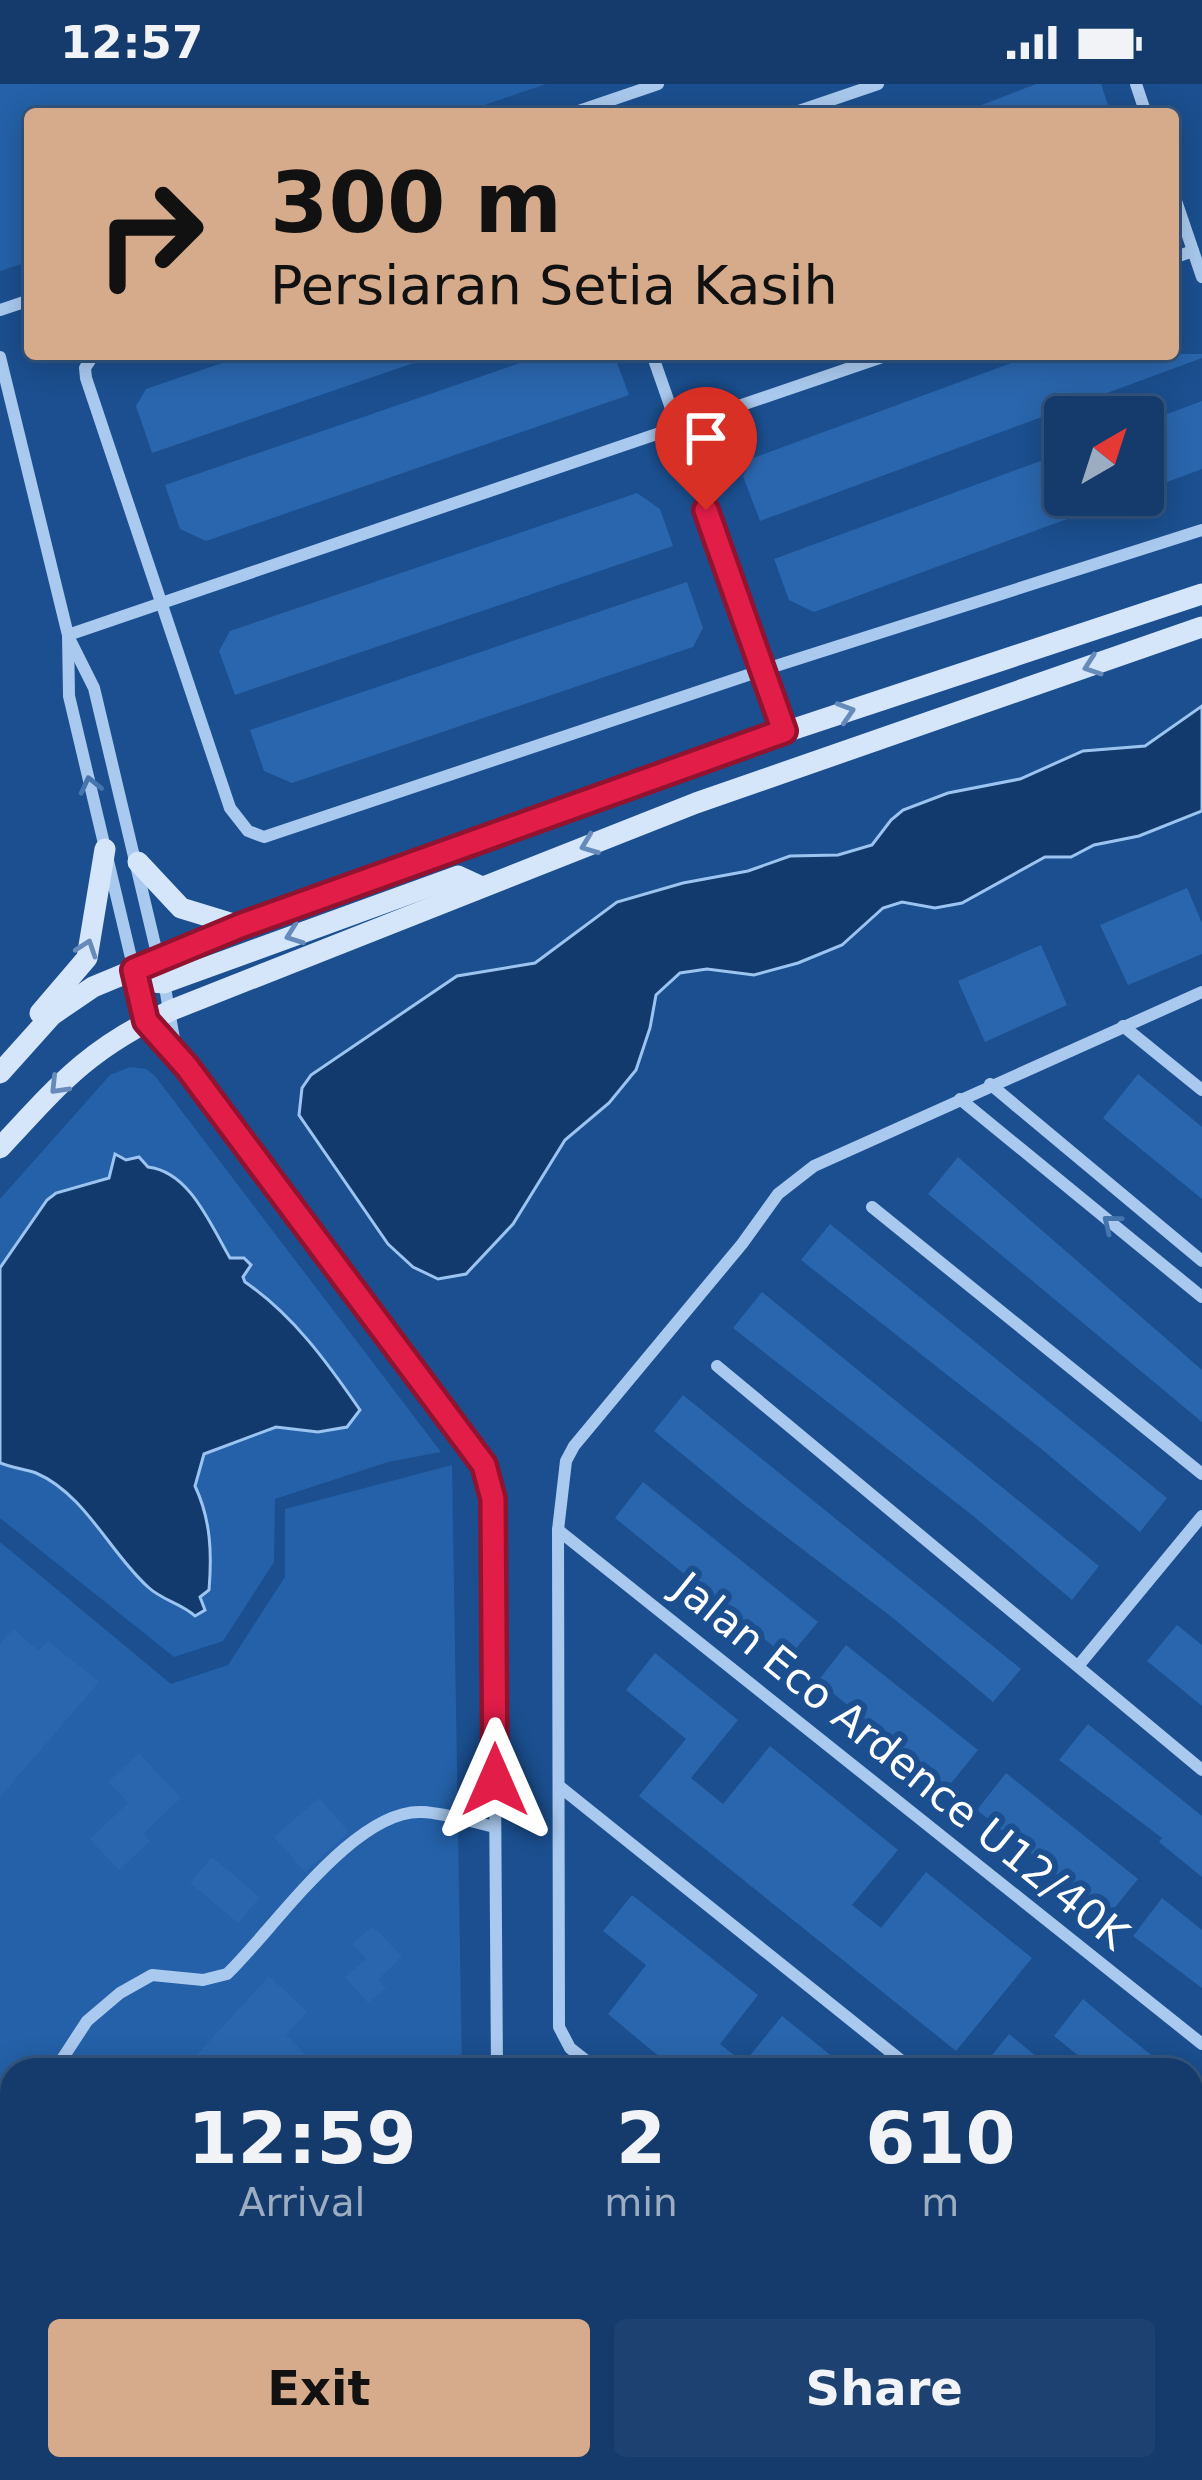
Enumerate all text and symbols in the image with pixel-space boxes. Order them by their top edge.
text: 12:57 [60,16,203,69]
text: 300 m [270,154,562,252]
icon: right [72,156,228,312]
text: Persiaran Setia Kasih [270,254,838,317]
pin [655,387,757,510]
north arrow [1044,396,1164,516]
map controls [1044,396,1164,516]
icon: arrive [673,405,739,471]
one-way arrow [1082,652,1103,676]
one-way arrow [835,701,856,726]
one-way arrow [79,775,104,796]
one-way arrow [580,830,601,855]
one-way arrow [285,921,306,946]
one-way arrow [73,939,98,959]
one-way arrow [50,1072,72,1094]
one-way arrow [1103,1215,1125,1237]
street label: Jalan Eco Ardence U12/40K [662,1561,1139,1960]
position arrow [432,1717,558,1843]
text: 12:59 [187,2096,417,2180]
text: 2 [616,2096,666,2180]
text: 610 [865,2096,1015,2180]
text: Arrival [239,2180,365,2225]
text: min [604,2180,678,2225]
text: m [921,2180,959,2225]
button: Exit [48,2319,590,2457]
button: Share [614,2319,1155,2457]

